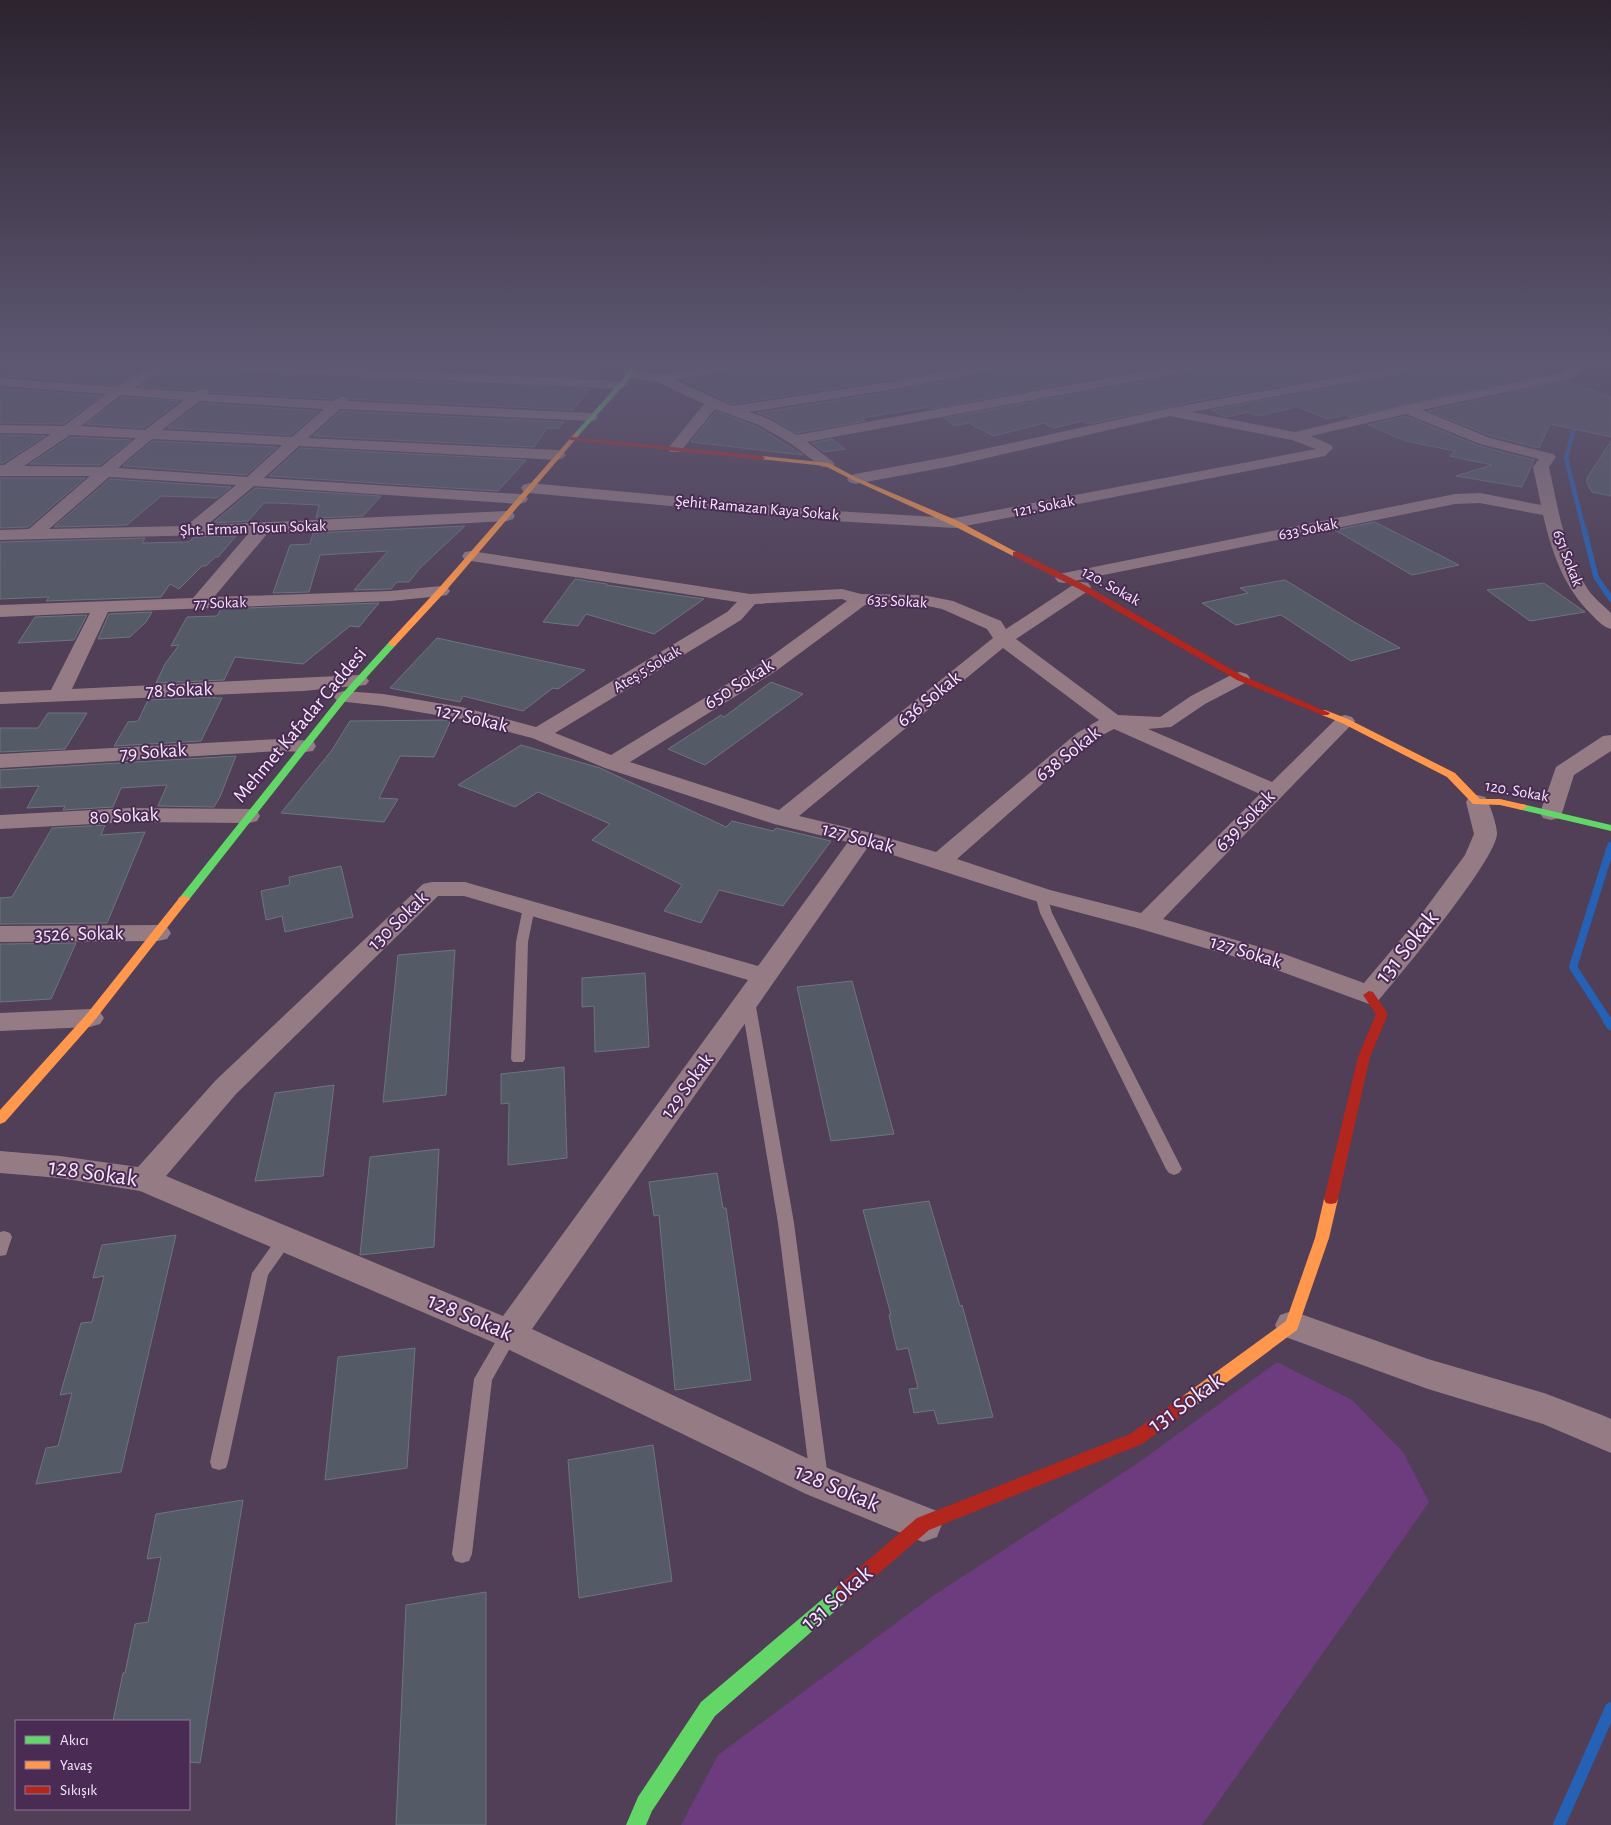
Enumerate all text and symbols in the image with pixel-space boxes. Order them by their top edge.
street label: 121. Sokak [1012,492,1076,520]
street label: Şehit Ramazan Kaya Sokak [674,493,840,524]
street label: 633 Sokak [1277,515,1340,543]
street label: Şht. Erman Tosun Sokak [180,517,327,539]
street label: 651 Sokak [1550,528,1586,589]
street label: 120. Sokak [1079,563,1144,609]
street label: 635 Sokak [867,591,928,611]
street label: 77 Sokak [193,594,247,612]
street label: Ateş 5 Sokak [610,642,684,695]
street label: Mehmet Kafadar Caddesi [229,644,371,806]
street label: 650 Sokak [701,655,777,713]
street label: 636 Sokak [893,667,965,731]
street label: 78 Sokak [145,679,213,701]
street label: 127 Sokak [434,700,510,736]
street label: 638 Sokak [1032,723,1104,785]
street label: 79 Sokak [119,740,187,764]
street label: 120. Sokak [1484,778,1551,805]
street label: 639 Sokak [1211,787,1279,855]
street label: 80 Sokak [89,804,159,828]
street label: 127 Sokak [820,819,896,857]
street label: 130 Sokak [364,888,432,954]
street label: 131 Sokak [1371,906,1443,988]
street label: 3526. Sokak [34,923,124,945]
street label: 127 Sokak [1208,932,1284,972]
street label: 129 Sokak [657,1050,717,1122]
street label: 128 Sokak [47,1155,139,1191]
street label: 128 Sokak [424,1288,516,1346]
street label: 131 Sokak [1144,1369,1228,1437]
street label: 128 Sokak [791,1459,883,1517]
street label: 131 Sokak [797,1561,877,1635]
legend [15,1720,190,1810]
text: Akıcı [60,1733,89,1748]
text: Yavaş [60,1758,92,1773]
text: Sıkışık [60,1783,97,1798]

